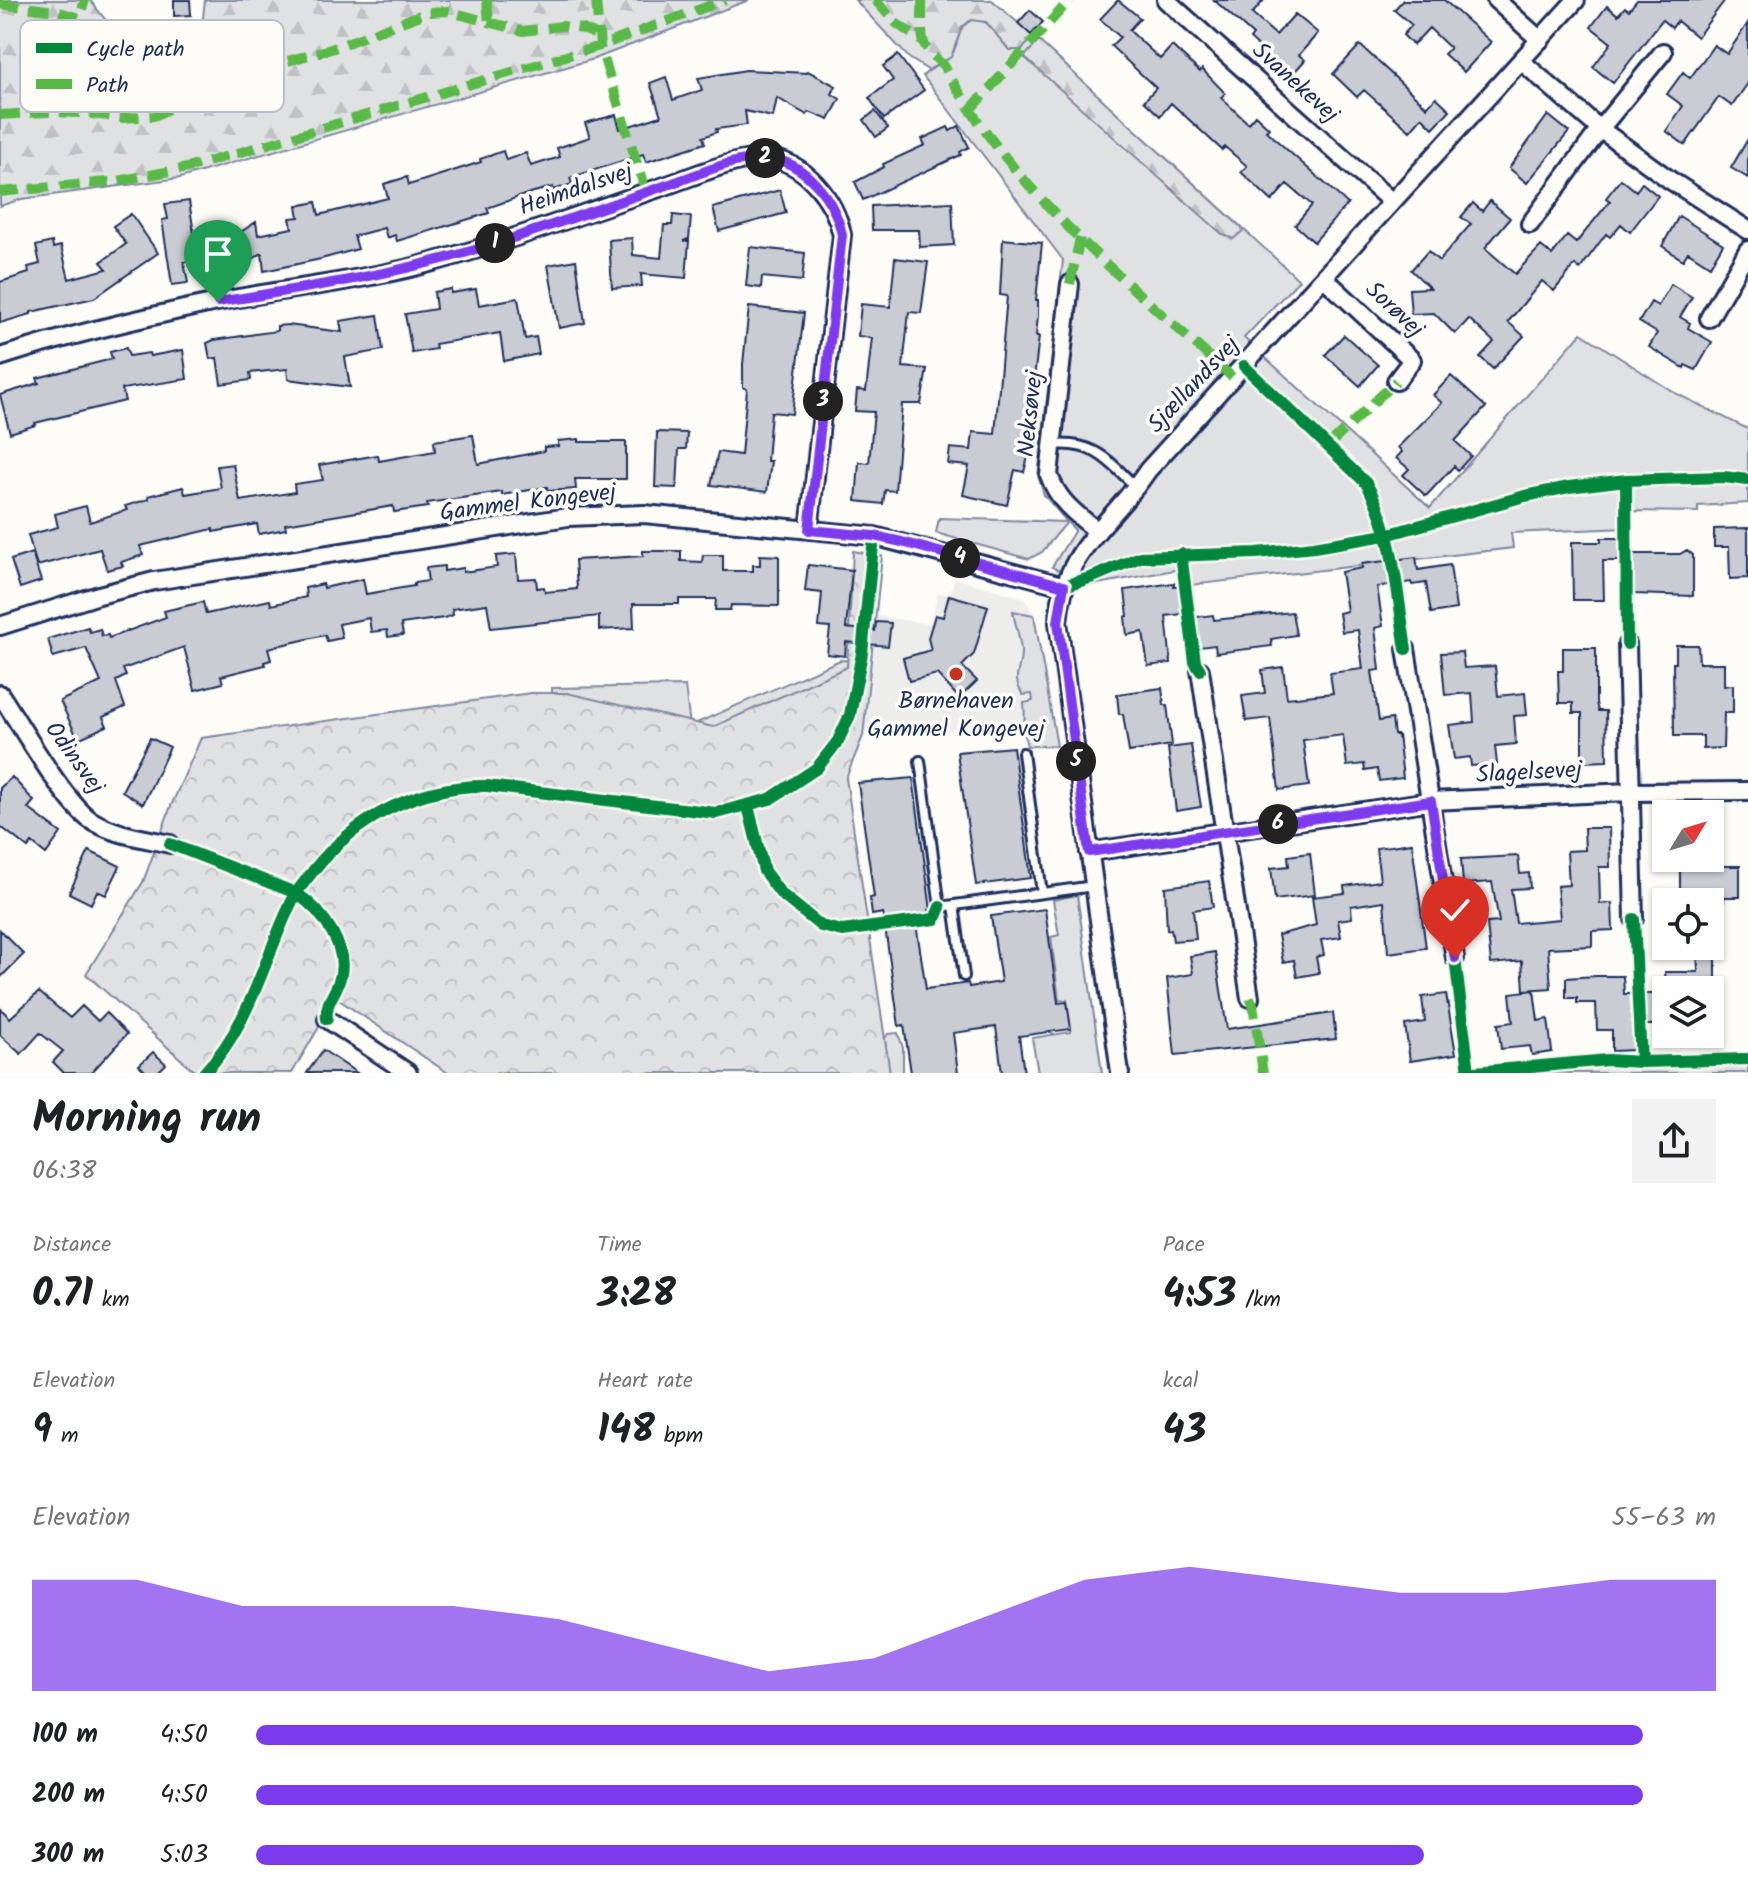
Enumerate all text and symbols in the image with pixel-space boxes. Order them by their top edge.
legend [20,20,284,112]
text: Cycle path [86,33,185,68]
street label: Svanekevej [1242,33,1348,134]
text: Path [86,69,129,104]
pin: 2 [745,138,785,178]
text: 2 [759,140,771,175]
street label: Heimdalsvej [514,152,639,228]
pin [184,220,252,302]
pin: 1 [475,223,515,263]
text: 1 [492,225,498,260]
icon: arrive [196,232,240,276]
street label: Sorøvej [1355,272,1433,349]
street label: Sjællandsvej [1138,327,1250,443]
street label: Neksøvej [1007,368,1055,459]
pin: 3 [803,381,843,421]
text: 3 [817,383,829,418]
street label: Gammel Kongevej [438,473,619,533]
pin: 4 [940,538,980,578]
text: 4 [954,540,966,575]
marker: Børnehaven Gammel Kongevej [947,665,965,683]
place label: Børnehaven Gammel Kongevej [867,682,1046,749]
street label: Odinsvej [34,713,115,804]
pin: 5 [1056,741,1096,781]
text: 5 [1070,743,1082,778]
street label: Slagelsevej [1475,751,1584,795]
north arrow [1652,800,1724,872]
map controls [1652,800,1724,1048]
pin: 6 [1258,804,1298,844]
text: 6 [1272,806,1284,841]
pin [1421,876,1489,958]
icon: check [1433,888,1477,932]
button: locate [1652,888,1724,960]
button: layers [1652,976,1724,1048]
text: Morning run [32,1085,261,1155]
button: share [1632,1099,1716,1183]
text: 06:38 [32,1150,96,1192]
text: Distance [32,1228,111,1263]
text: Time [597,1228,642,1263]
text: Pace [1163,1228,1205,1263]
text: 0.71 [32,1263,93,1327]
text: 3:28 [597,1263,676,1327]
text: 4:53 [1163,1263,1236,1327]
text: km [93,1283,130,1318]
text: /km [1236,1283,1281,1318]
text: Elevation [32,1364,115,1399]
text: Heart rate [597,1364,693,1399]
text: kcal [1163,1364,1198,1399]
text: 9 [32,1399,52,1463]
text: 148 [597,1399,655,1463]
text: 43 [1163,1399,1206,1463]
text: m [52,1419,79,1454]
text: bpm [655,1419,703,1454]
text: Elevation [32,1497,130,1539]
text: 55–63 m [1612,1497,1716,1539]
text: 100 m [32,1714,98,1756]
text: 4:50 [160,1714,208,1756]
text: 200 m [32,1774,105,1816]
text: 4:50 [160,1774,208,1816]
text: 300 m [32,1834,104,1876]
text: 5:03 [160,1834,208,1876]

